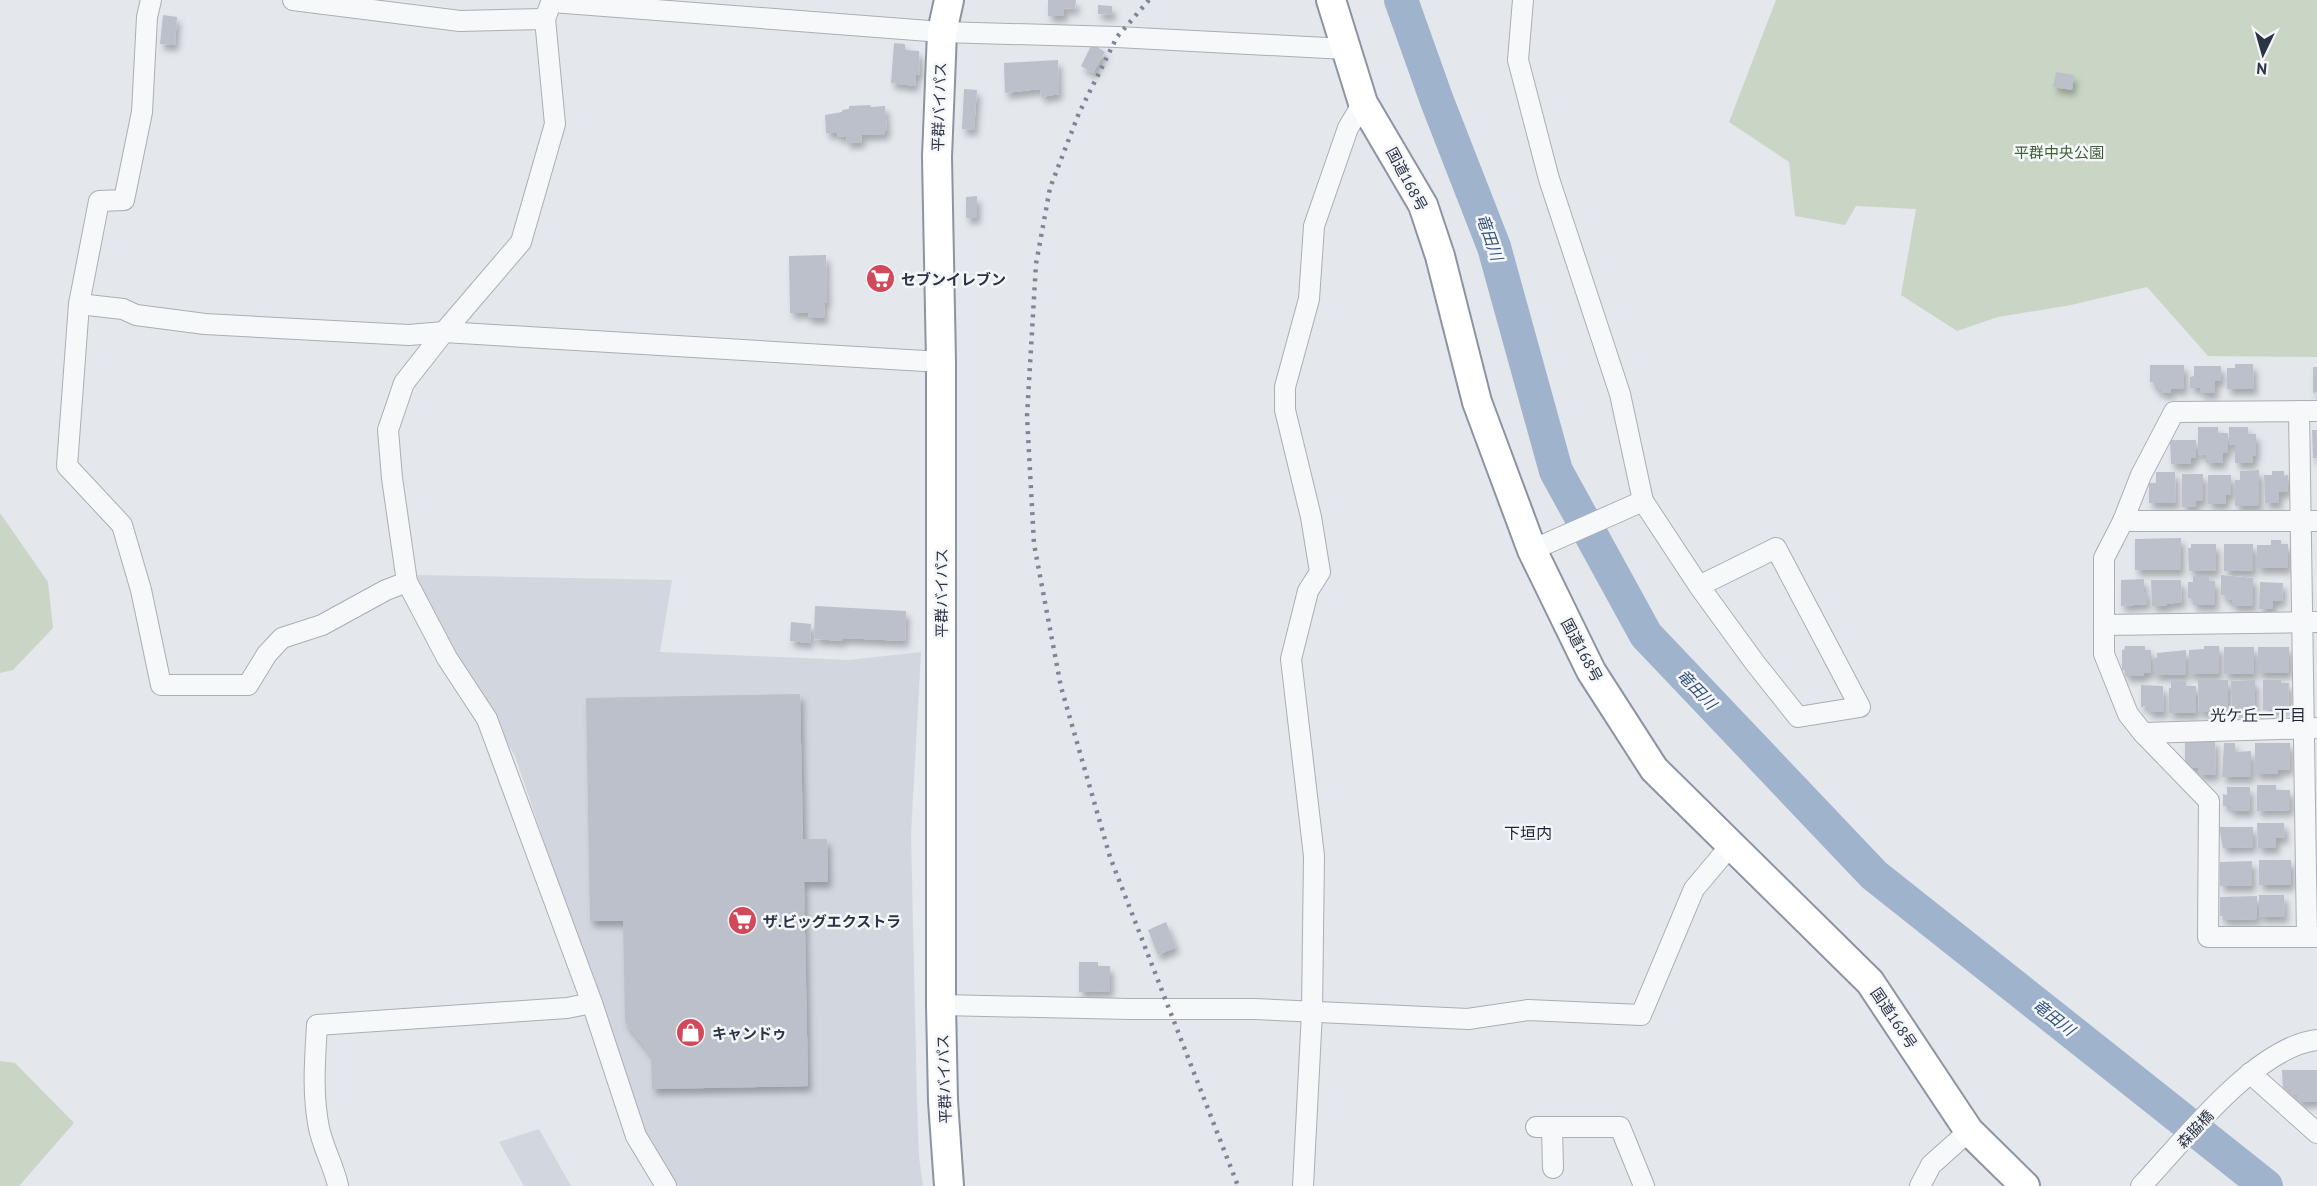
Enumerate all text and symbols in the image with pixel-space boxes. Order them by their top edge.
north arrow [2233,24,2293,84]
text: N [2256,59,2268,79]
street label: 平群バイパス [928,62,950,152]
park label: 平群中央公園 [2014,143,2104,162]
street label: 国道168号 [1382,144,1432,214]
water label: 竜田川 [1473,211,1508,265]
supermarket icon: セブンイレブン [864,263,896,295]
place label: セブンイレブン [901,270,1006,289]
street label: 平群バイパス [932,548,951,638]
street label: 国道168号 [1557,615,1607,685]
water label: 竜田川 [1673,665,1722,715]
district label: 光ケ丘一丁目 [2210,705,2306,725]
district label: 下垣内 [1504,823,1552,843]
supermarket icon: ザ.ビッグエクストラ [726,905,758,937]
place label: ザ.ビッグエクストラ [763,912,901,931]
street label: 国道168号 [1867,984,1921,1052]
water label: 竜田川 [2029,994,2081,1041]
shop icon: キャンドゥ [675,1017,707,1049]
place label: キャンドゥ [712,1024,787,1043]
street label: 平群バイパス [933,1034,955,1124]
street label: 森脇橋 [2173,1106,2217,1152]

